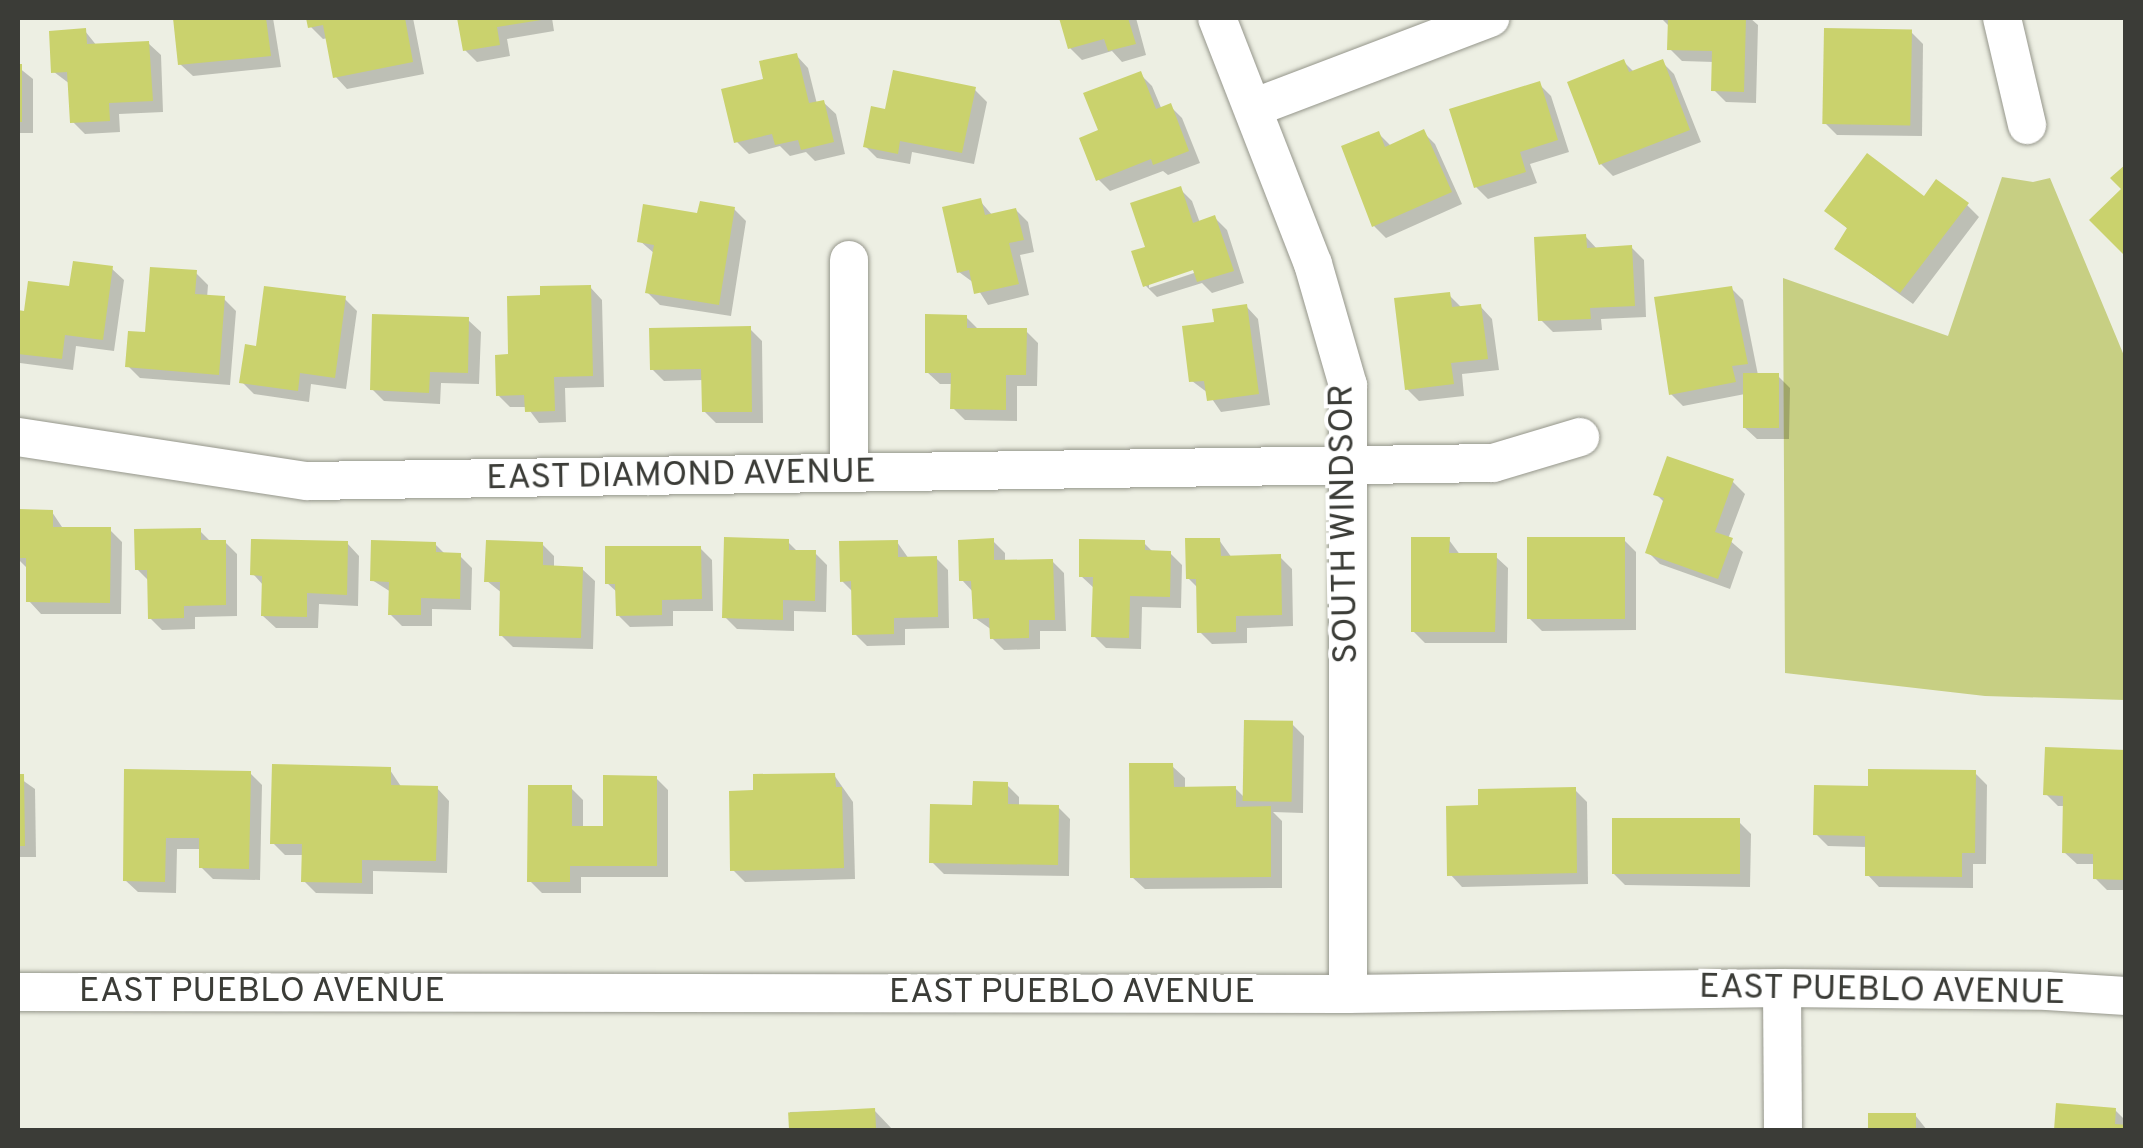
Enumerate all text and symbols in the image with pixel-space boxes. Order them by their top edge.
street label: SOUTH WINDSOR [1322,383,1368,665]
street label: EAST DIAMOND AVENUE [484,452,878,500]
street label: EAST PUEBLO AVENUE [1697,967,2067,1015]
street label: EAST PUEBLO AVENUE [77,971,447,1013]
street label: EAST PUEBLO AVENUE [887,972,1257,1014]

